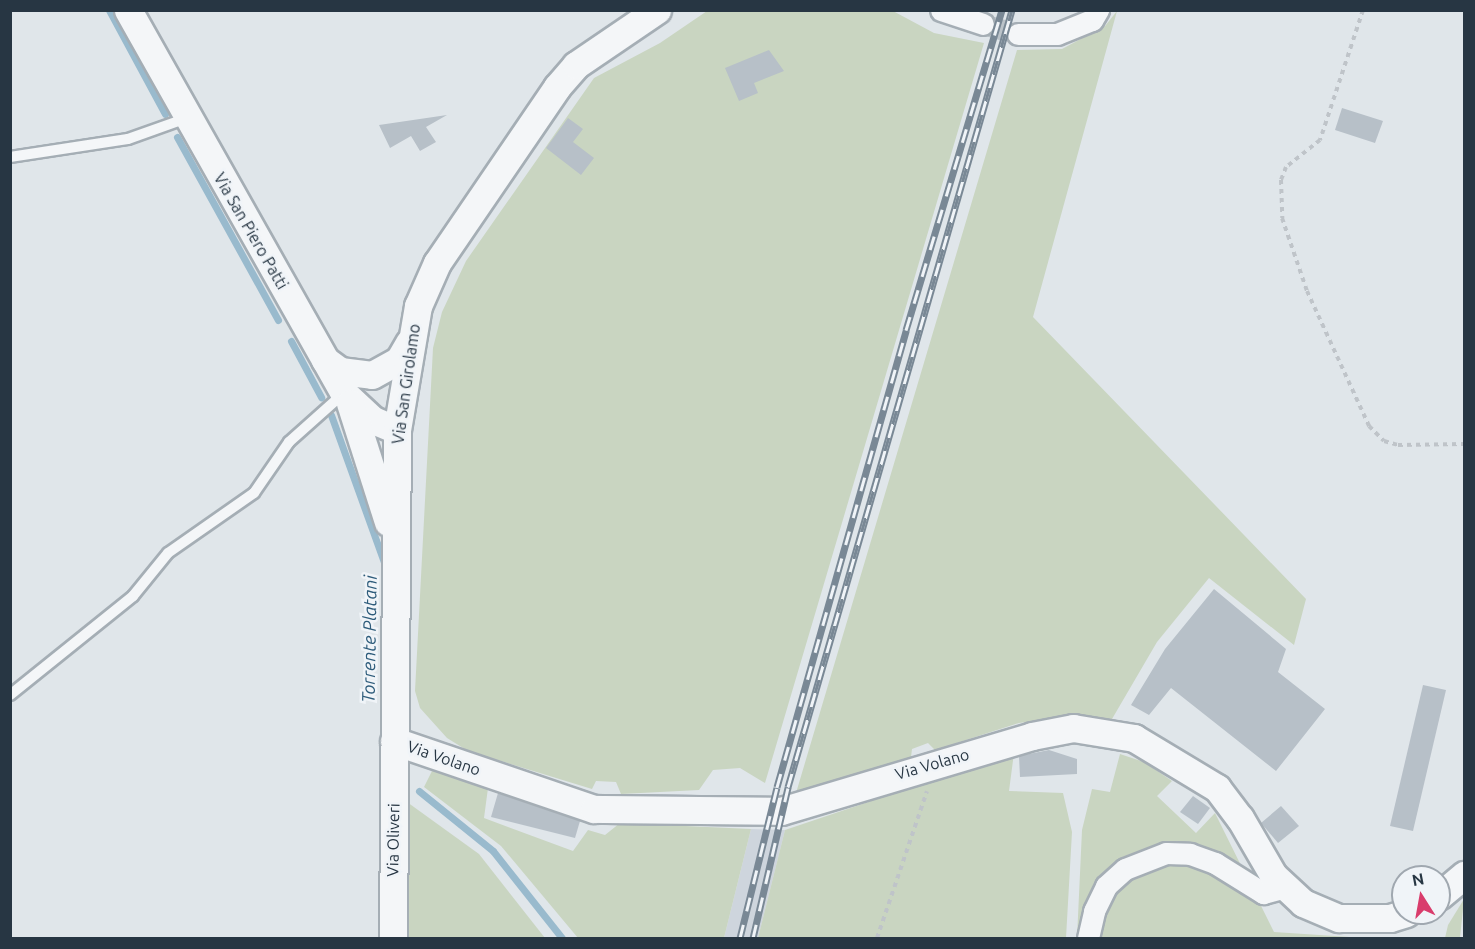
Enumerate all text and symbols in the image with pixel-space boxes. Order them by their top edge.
street label: Via San Piero Patti [210,169,292,293]
street label: Via San Girolamo [388,323,424,445]
water label: Torrente Platani [357,575,381,703]
street label: Via Volano [405,736,483,780]
street label: Via Volano [893,744,971,784]
street label: Via Oliveri [383,803,403,877]
north arrow [1391,865,1451,925]
text: N [1410,869,1426,889]

